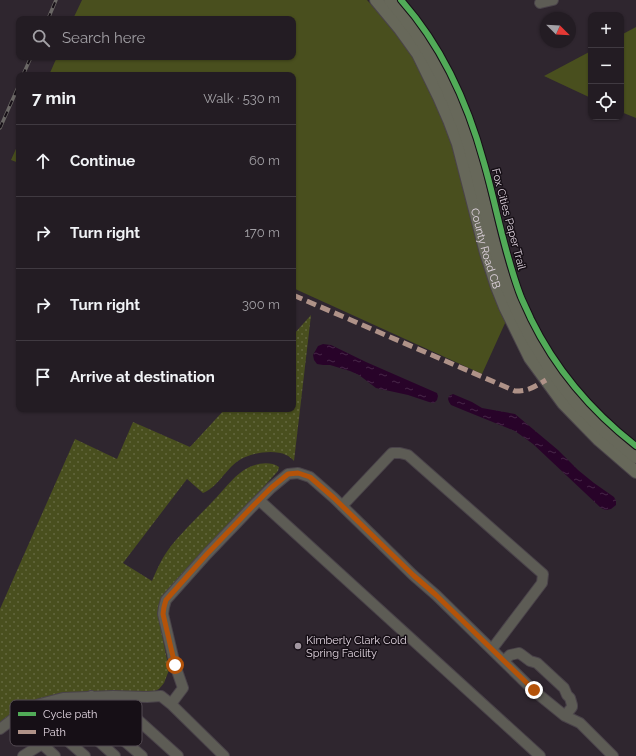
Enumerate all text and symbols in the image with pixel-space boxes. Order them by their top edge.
north arrow [540,12,576,48]
map controls [588,12,624,120]
button: + [588,12,624,48]
search box [16,16,296,60]
icon: search [30,27,52,49]
text: Search here [62,29,145,47]
button: − [588,48,624,84]
button: locate [588,84,624,120]
text: 7 min [32,88,76,108]
text: Walk · 530 m [203,91,280,106]
icon: ahead [32,150,54,172]
text: Continue [70,152,135,170]
text: 60 m [249,153,280,168]
street label: Fox Cities Paper Trail [489,167,528,271]
street label: County Road CB [468,207,503,290]
icon: right [32,222,54,244]
text: Turn right [70,224,140,242]
text: 170 m [244,225,280,240]
icon: right [32,294,54,316]
text: Turn right [70,296,140,314]
text: 300 m [242,297,280,312]
icon: arrive [32,366,54,388]
text: Arrive at destination [70,368,215,386]
place label: Kimberly Clark Cold Spring Facility [306,634,407,660]
marker: Kimberly Clark Cold Spring Facility [293,641,303,651]
route start [166,656,184,674]
route end [525,681,543,699]
legend [10,700,142,746]
text: Cycle path [43,708,97,721]
text: Path [43,726,66,739]

